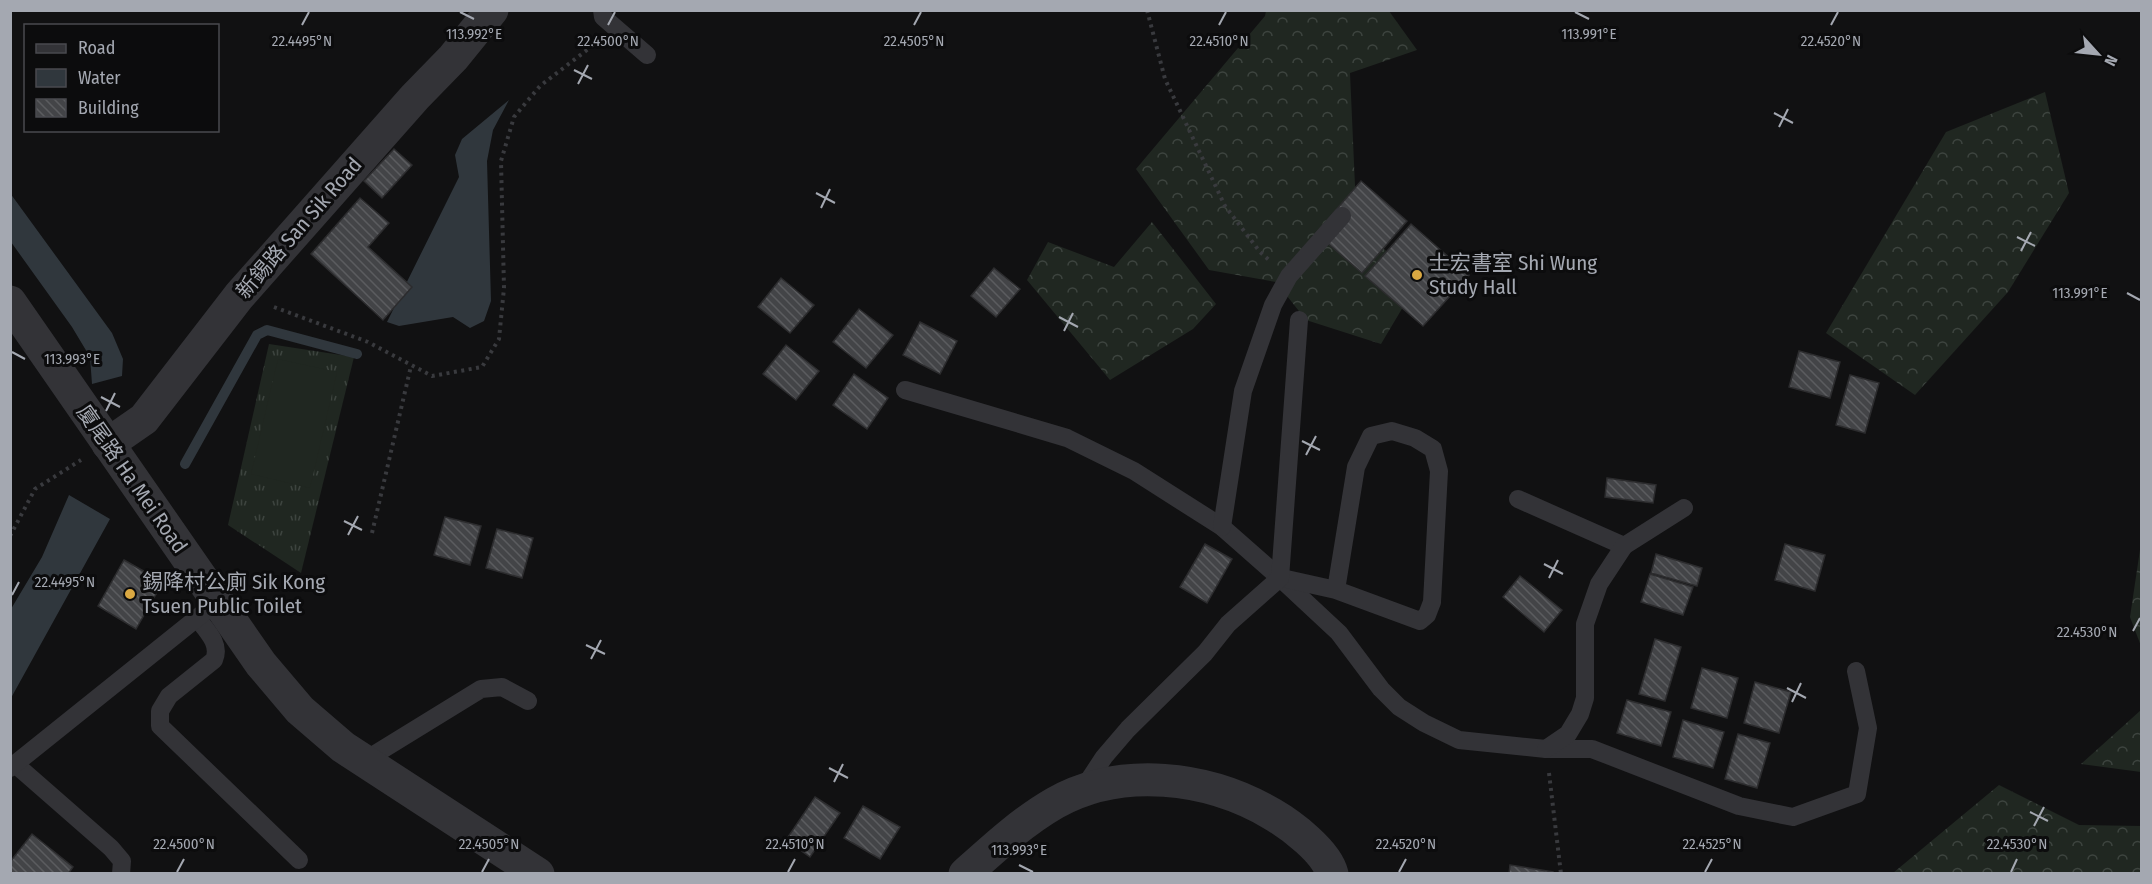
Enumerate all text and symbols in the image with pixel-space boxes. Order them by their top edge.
legend [24,24,219,132]
north arrow [2068,24,2128,84]
text: 113.992°E [446,25,502,43]
text: 113.991°E [1561,25,1617,43]
text: 22.4495°N [272,32,332,50]
text: 22.4500°N [577,32,639,50]
text: 22.4505°N [884,32,944,50]
text: 22.4510°N [1190,32,1248,50]
text: 22.4520°N [1801,32,1861,50]
text: Road [78,37,115,59]
text: N [2100,52,2122,69]
text: Water [78,67,121,89]
text: Building [78,97,139,119]
street label: 新錫路 San Sik Road [231,152,367,304]
place label: 士宏書室 Shi Wung Study Hall [1429,250,1597,300]
marker: 士宏書室 Shi Wung Study Hall [1410,268,1424,282]
text: 113.991°E [2052,284,2108,302]
text: 113.993°E [44,350,100,368]
street label: 廈尾路 Ha Mei Road [71,400,193,558]
place label: 錫降村公廁 Sik Kong Tsuen Public Toilet [142,569,325,619]
text: 22.4495°N [35,573,95,591]
marker: 錫降村公廁 Sik Kong Tsuen Public Toilet [123,587,137,601]
text: 22.4530°N [2057,623,2117,641]
text: 22.4500°N [153,835,215,853]
text: 22.4505°N [459,835,519,853]
text: 22.4510°N [766,835,824,853]
text: 22.4520°N [1376,835,1436,853]
text: 22.4525°N [1682,835,1742,853]
text: 22.4530°N [1987,835,2047,853]
text: 113.993°E [991,841,1047,859]

